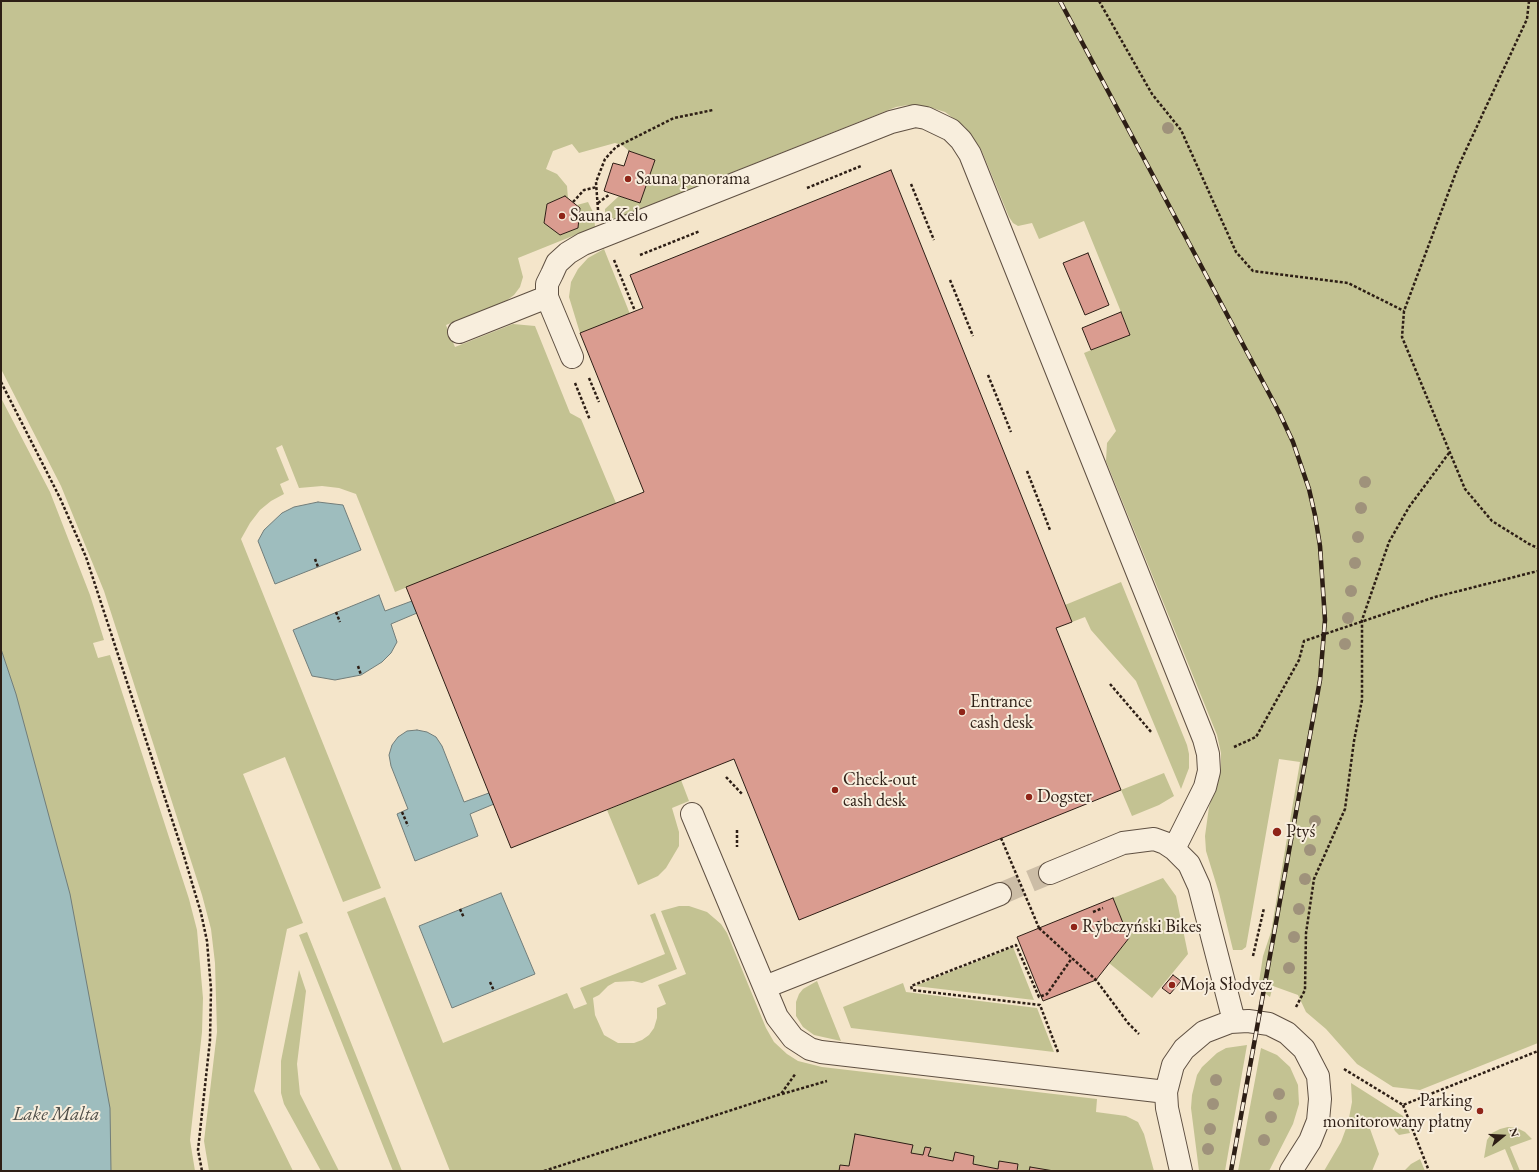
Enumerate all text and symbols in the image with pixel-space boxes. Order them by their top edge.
place label: Sauna panorama [636,168,750,190]
marker: Sauna panorama [623,174,633,184]
place label: Sauna Kelo [570,205,648,227]
marker: Sauna Kelo [557,211,567,221]
place label: Entrance cash desk [970,691,1033,734]
marker: Entrance cash desk [957,707,967,717]
place label: Check-out cash desk [843,769,917,812]
marker: Check-out cash desk [830,785,840,795]
place label: Dogster [1037,786,1092,808]
marker: Dogster [1024,792,1034,802]
place label: Ptyś [1286,821,1315,843]
marker: Ptyś [1271,826,1283,838]
place label: Rybczyński Bikes [1082,916,1202,938]
marker: Rybczyński Bikes [1069,922,1079,932]
place label: Moja Słodycz [1180,974,1272,996]
marker: Moja Słodycz [1167,980,1177,990]
place label: Parking monitorowany płatny [1323,1090,1472,1132]
water label: Lake Malta [12,1104,100,1126]
marker: Parking monitorowany płatny [1475,1106,1485,1116]
north arrow [1483,1116,1523,1156]
text: N [1506,1126,1522,1139]

